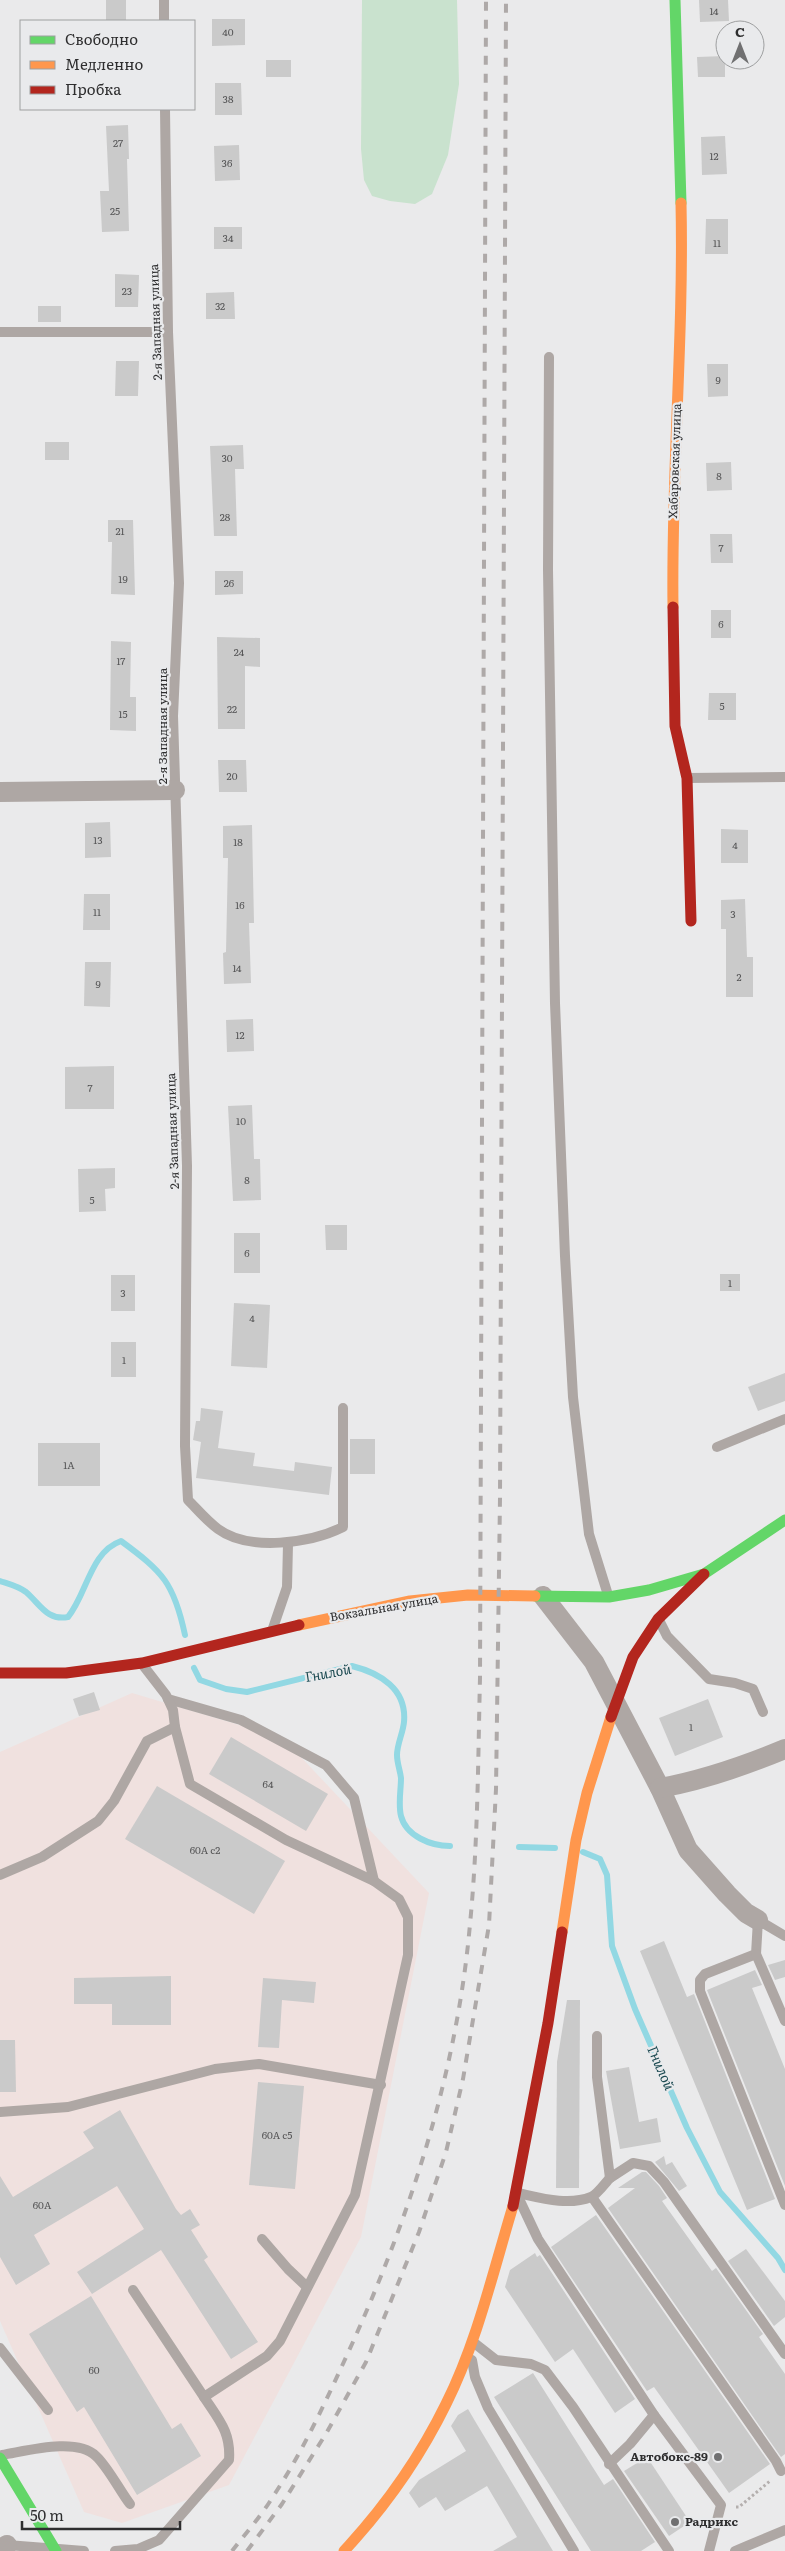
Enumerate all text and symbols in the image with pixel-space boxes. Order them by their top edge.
house number: 14 [709,3,719,18]
legend [20,20,195,110]
north arrow [715,20,765,70]
text: С [735,21,745,41]
house number: 40 [222,24,234,39]
text: Свободно [65,27,138,50]
text: Медленно [65,52,143,75]
text: Пробка [65,77,122,100]
house number: 38 [223,91,234,106]
house number: 27 [113,135,123,150]
house number: 12 [709,148,719,163]
house number: 36 [222,155,233,170]
house number: 25 [110,203,120,218]
house number: 34 [223,230,234,245]
house number: 11 [713,235,721,250]
street label: 2-я Западная улица [144,263,166,380]
house number: 23 [122,283,132,298]
house number: 32 [215,298,225,313]
house number: 9 [715,372,721,387]
street label: Хабаровская улица [663,402,685,519]
house number: 30 [221,450,233,465]
house number: 8 [716,468,722,483]
house number: 28 [220,509,231,524]
house number: 21 [115,523,125,538]
house number: 7 [718,540,724,555]
house number: 19 [118,571,128,586]
house number: 26 [224,575,235,590]
house number: 6 [718,616,724,631]
house number: 24 [234,644,245,659]
house number: 17 [117,653,125,668]
street label: 2-я Западная улица [153,667,171,784]
house number: 5 [719,698,725,713]
house number: 22 [227,701,237,716]
house number: 15 [118,706,128,721]
house number: 20 [227,768,238,783]
house number: 13 [93,832,103,847]
house number: 18 [233,834,243,849]
house number: 4 [732,837,738,852]
house number: 16 [235,897,245,912]
house number: 11 [93,904,101,919]
house number: 3 [730,906,736,921]
house number: 14 [232,960,242,975]
house number: 2 [736,969,742,984]
house number: 9 [95,976,101,991]
house number: 12 [235,1027,245,1042]
street label: 2-я Западная улица [161,1072,183,1189]
house number: 7 [87,1080,93,1095]
house number: 10 [236,1113,246,1128]
house number: 8 [244,1172,250,1187]
house number: 5 [89,1192,95,1207]
house number: 6 [244,1245,250,1260]
house number: 1 [728,1275,732,1290]
house number: 3 [120,1285,126,1300]
house number: 4 [249,1310,255,1325]
house number: 1 [122,1352,126,1367]
house number: 1А [63,1457,75,1472]
street label: Вокзальная улица [328,1589,440,1625]
water label: Гнилой [303,1658,353,1686]
house number: 1 [689,1719,693,1734]
house number: 64 [263,1776,274,1791]
house number: 60А с2 [190,1842,220,1857]
water label: Гнилой [643,2042,681,2094]
house number: 60А с5 [262,2127,292,2142]
house number: 60А [33,2197,52,2212]
house number: 60 [88,2362,100,2377]
place label: Автобокс-89 [630,2447,708,2465]
marker: Автобокс-89 [712,2451,724,2463]
scale bar [22,2498,180,2530]
text: 50 m [30,2503,64,2526]
place label: Радрикс [685,2512,738,2530]
marker: Радрикс [669,2516,681,2528]

